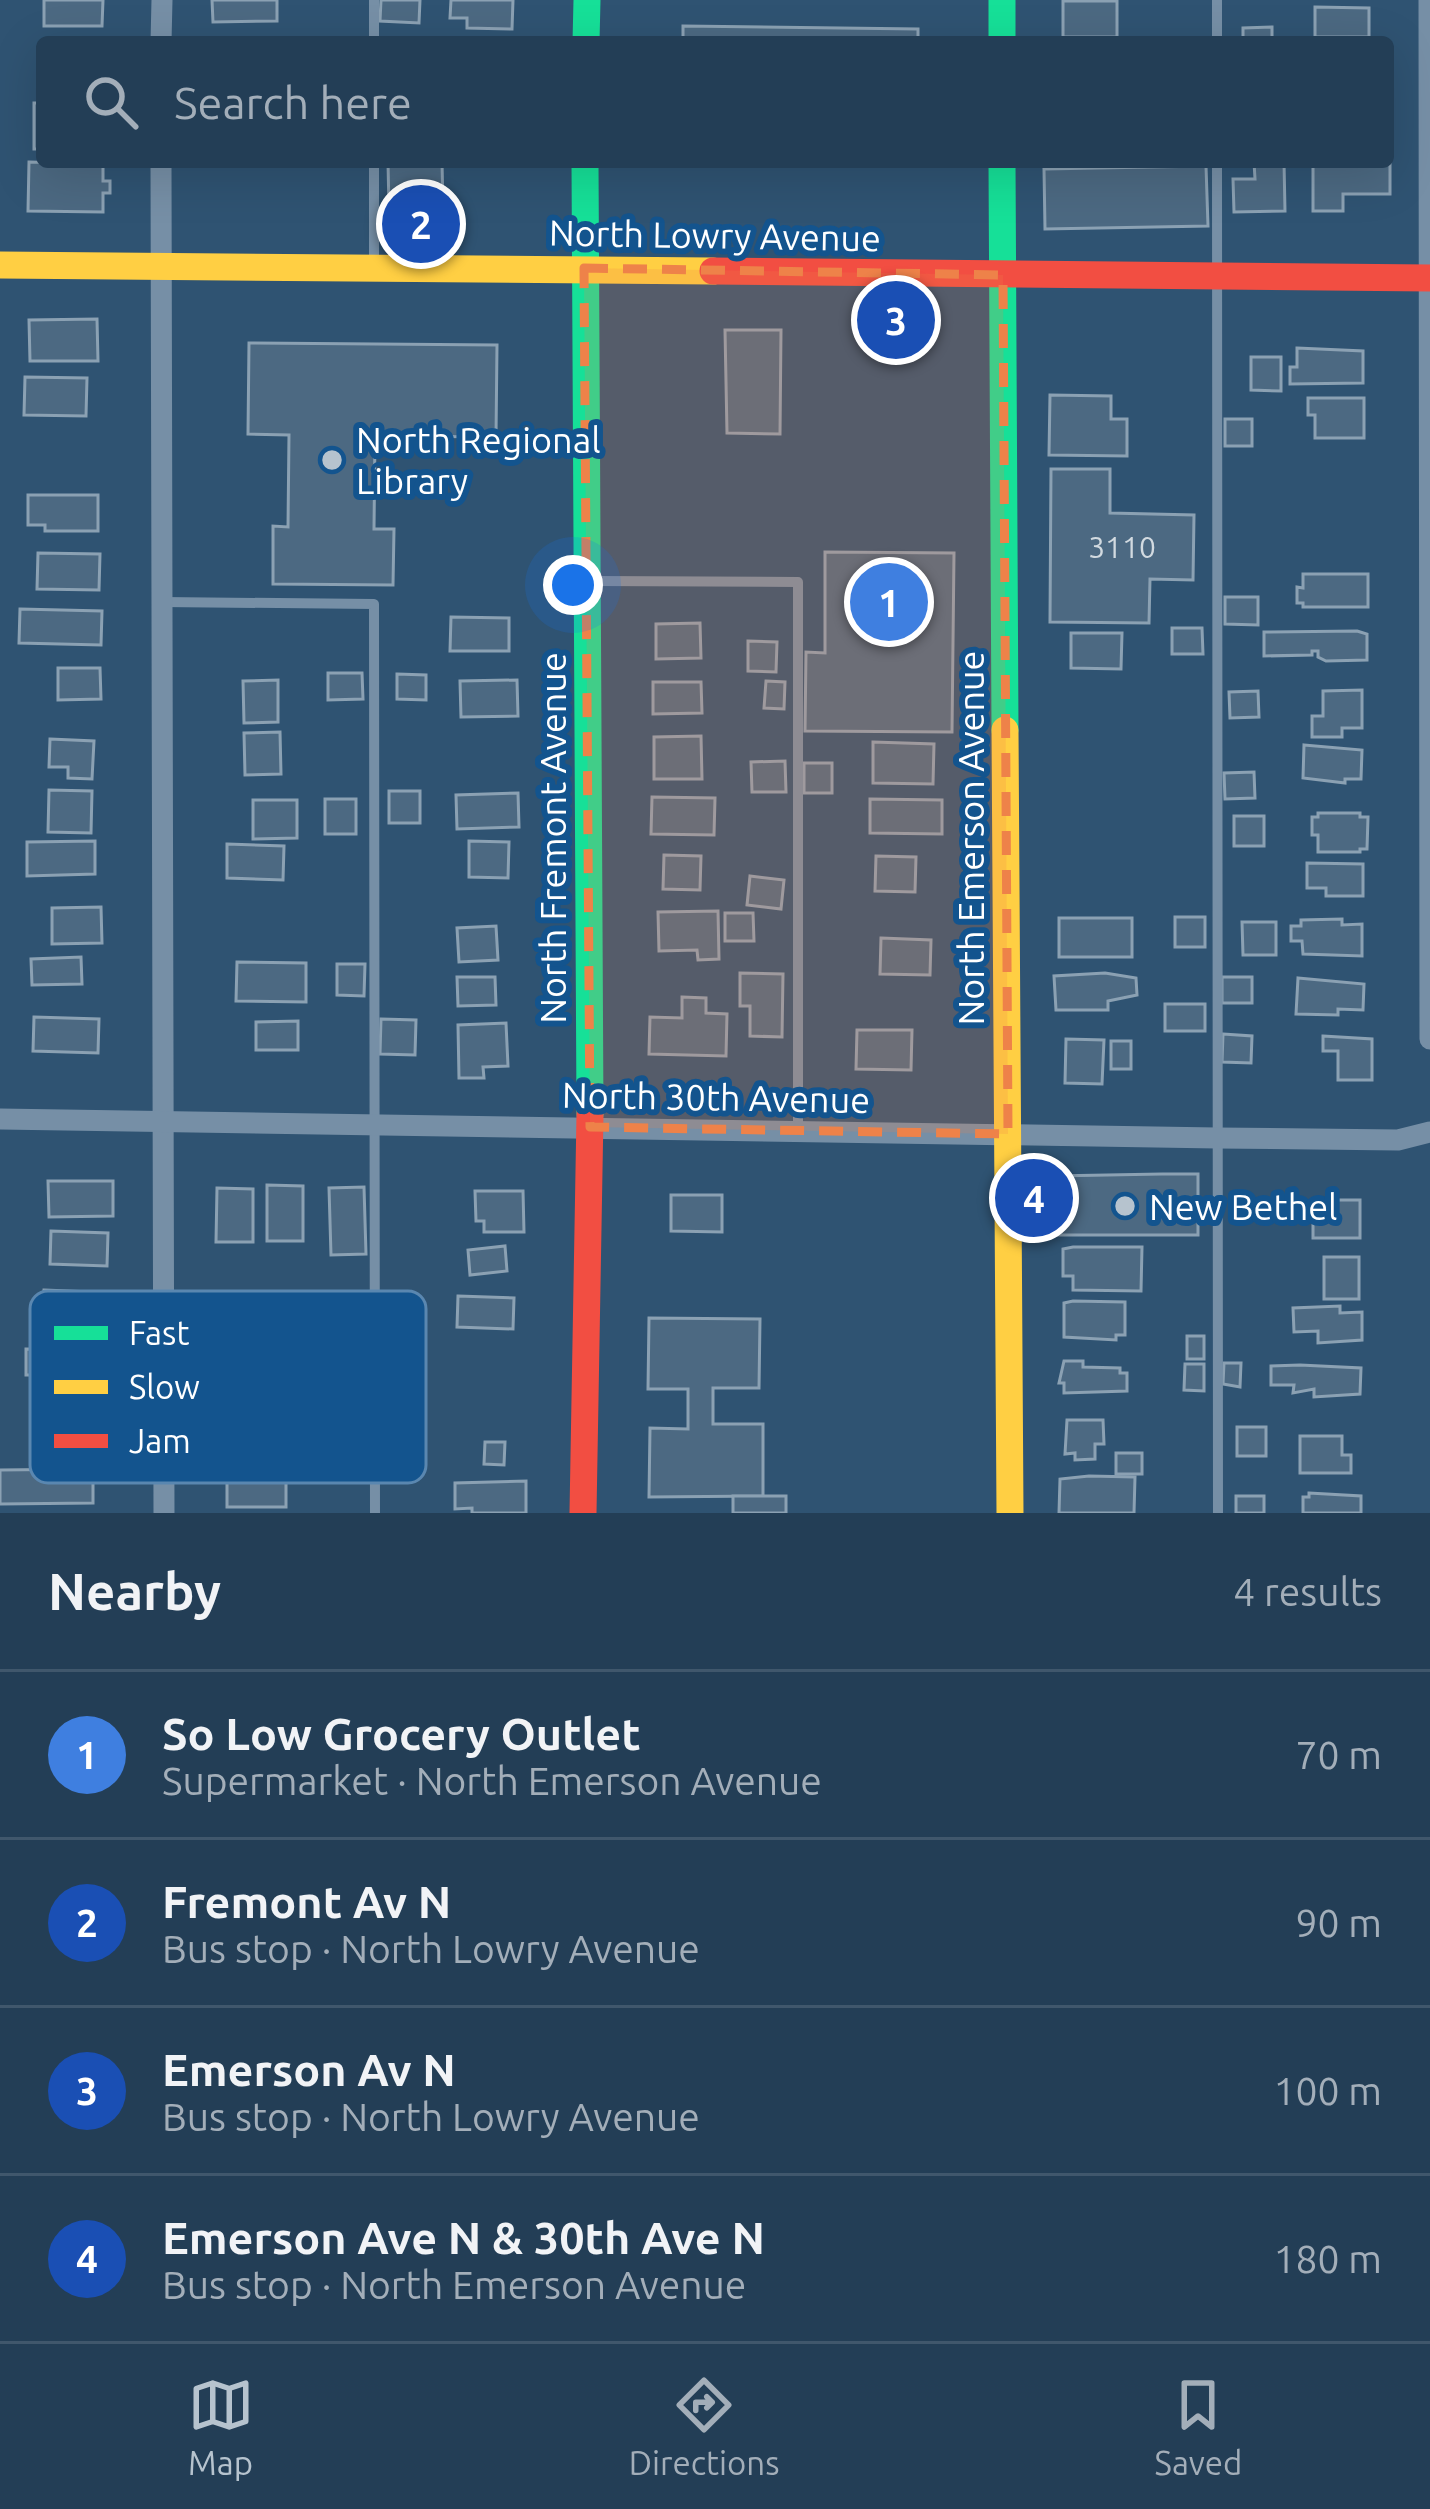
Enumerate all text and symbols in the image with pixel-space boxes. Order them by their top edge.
search box [36,36,1394,168]
icon: search [78,69,144,135]
text: Search here [174,77,412,128]
pin: 2 [382,179,460,269]
street label: North Lowry Avenue [549,212,881,258]
pin: 3 [857,275,935,365]
place label: North Regional Library [356,419,601,501]
marker: North Regional Library [319,447,345,473]
house number: 3110 [1088,530,1156,564]
your location [543,555,603,615]
pin: 1 [850,557,928,647]
street label: North Emerson Avenue [950,651,991,1025]
street label: North Fremont Avenue [532,652,573,1024]
street label: North 30th Avenue [562,1074,870,1120]
pin: 4 [995,1153,1073,1243]
place label: New Bethel [1149,1186,1338,1227]
marker: New Bethel [1112,1193,1138,1219]
legend [30,1291,426,1483]
text: Fast [129,1314,189,1351]
text: Slow [129,1368,200,1405]
text: Jam [129,1422,191,1459]
text: Nearby [48,1562,221,1620]
text: 4 results [1233,1570,1382,1613]
text: So Low Grocery Outlet [162,1708,641,1759]
text: 1 [76,1733,98,1776]
text: 70 m [1295,1733,1382,1776]
text: Supermarket · North Emerson Avenue [162,1759,822,1802]
text: Fremont Av N [162,1876,451,1927]
text: 2 [76,1901,98,1944]
text: 90 m [1295,1901,1382,1944]
text: Bus stop · North Lowry Avenue [162,1927,700,1970]
text: Emerson Av N [162,2044,456,2095]
text: 3 [76,2069,98,2112]
text: 100 m [1273,2069,1382,2112]
text: Bus stop · North Lowry Avenue [162,2095,700,2138]
text: Emerson Ave N & 30th Ave N [162,2212,765,2263]
text: 4 [76,2237,98,2280]
text: 180 m [1273,2237,1382,2280]
text: Bus stop · North Emerson Avenue [162,2263,746,2306]
tab: Map [188,2372,254,2481]
tab: Directions [629,2372,779,2481]
tab: Saved [1155,2372,1242,2481]

